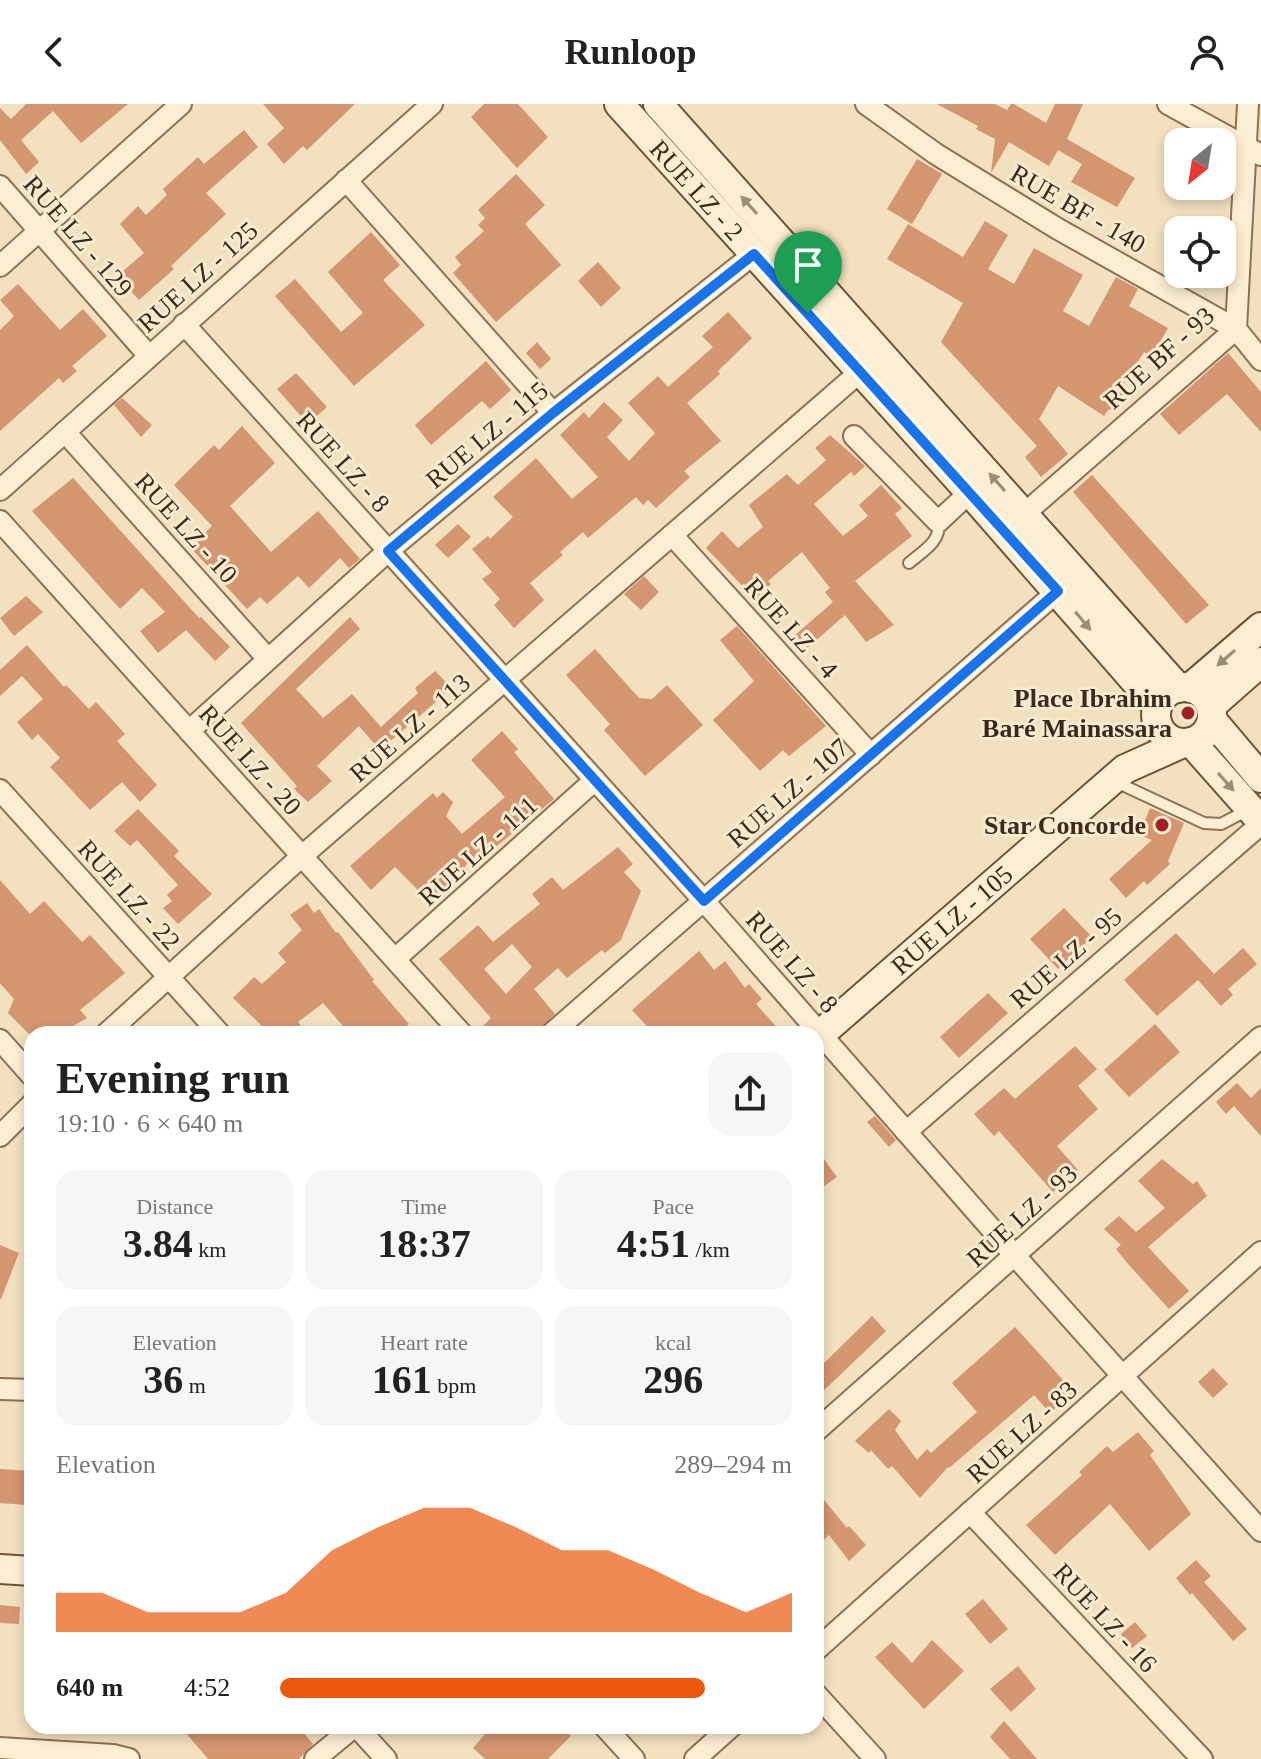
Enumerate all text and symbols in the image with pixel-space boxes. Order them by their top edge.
icon: back [32,30,76,74]
icon: person [1185,30,1229,74]
text: Runloop [564,32,697,72]
north arrow [1164,128,1236,200]
map controls [1164,128,1236,288]
street label: RUE LZ - 2 [644,134,749,246]
street label: RUE BF - 140 [1005,159,1151,259]
street label: RUE LZ - 129 [18,170,138,302]
one-way arrow [740,195,758,215]
street label: RUE LZ - 125 [132,216,264,338]
button: locate [1164,216,1236,288]
pin [774,231,842,313]
icon: arrive [786,243,830,287]
street label: RUE BF - 93 [1098,301,1220,415]
street label: RUE LZ - 115 [420,376,554,494]
street label: RUE LZ - 8 [290,406,396,518]
street label: RUE LZ - 10 [129,467,243,589]
one-way arrow [989,473,1006,493]
street label: RUE LZ - 4 [738,572,844,684]
one-way arrow [1074,610,1091,630]
one-way arrow [1216,649,1236,666]
street label: RUE LZ - 113 [344,668,476,788]
place label: Place Ibrahim Baré Mainassara [982,684,1172,743]
street label: RUE LZ - 20 [193,699,307,821]
marker: Place Ibrahim Baré Mainassara [1179,704,1197,722]
street label: RUE LZ - 107 [722,733,854,853]
one-way arrow [1217,772,1234,792]
street label: RUE LZ - 111 [413,790,543,912]
place label: Star Concorde [984,811,1146,840]
marker: Star Concorde [1153,816,1171,834]
street label: RUE LZ - 22 [72,834,186,956]
street label: RUE LZ - 105 [885,859,1018,980]
street label: RUE LZ - 95 [1004,902,1128,1014]
street label: RUE LZ - 8 [740,905,844,1019]
button: share [708,1052,792,1136]
text: Evening run [56,1054,290,1103]
text: 19:10 · 6 × 640 m [56,1109,243,1138]
street label: RUE LZ - 93 [961,1159,1083,1273]
text: Distance [136,1194,213,1219]
text: Time [401,1194,447,1219]
text: Pace [653,1194,694,1219]
text: 3.84 [123,1221,193,1266]
text: 18:37 [377,1221,471,1266]
text: 4:51 [617,1221,690,1266]
text: km [193,1237,226,1262]
text: /km [690,1237,730,1262]
text: Elevation [133,1330,217,1355]
text: Heart rate [380,1330,468,1355]
text: kcal [655,1330,692,1355]
text: 36 [143,1357,183,1402]
text: 161 [372,1357,432,1402]
text: 296 [643,1357,703,1402]
text: m [183,1373,206,1398]
text: bpm [432,1373,476,1398]
street label: RUE LZ - 83 [961,1375,1083,1489]
text: Elevation [56,1450,156,1479]
text: 289–294 m [674,1450,792,1479]
street label: RUE LZ - 16 [1047,1558,1163,1678]
text: 640 m [56,1673,123,1702]
text: 4:52 [184,1673,230,1702]

